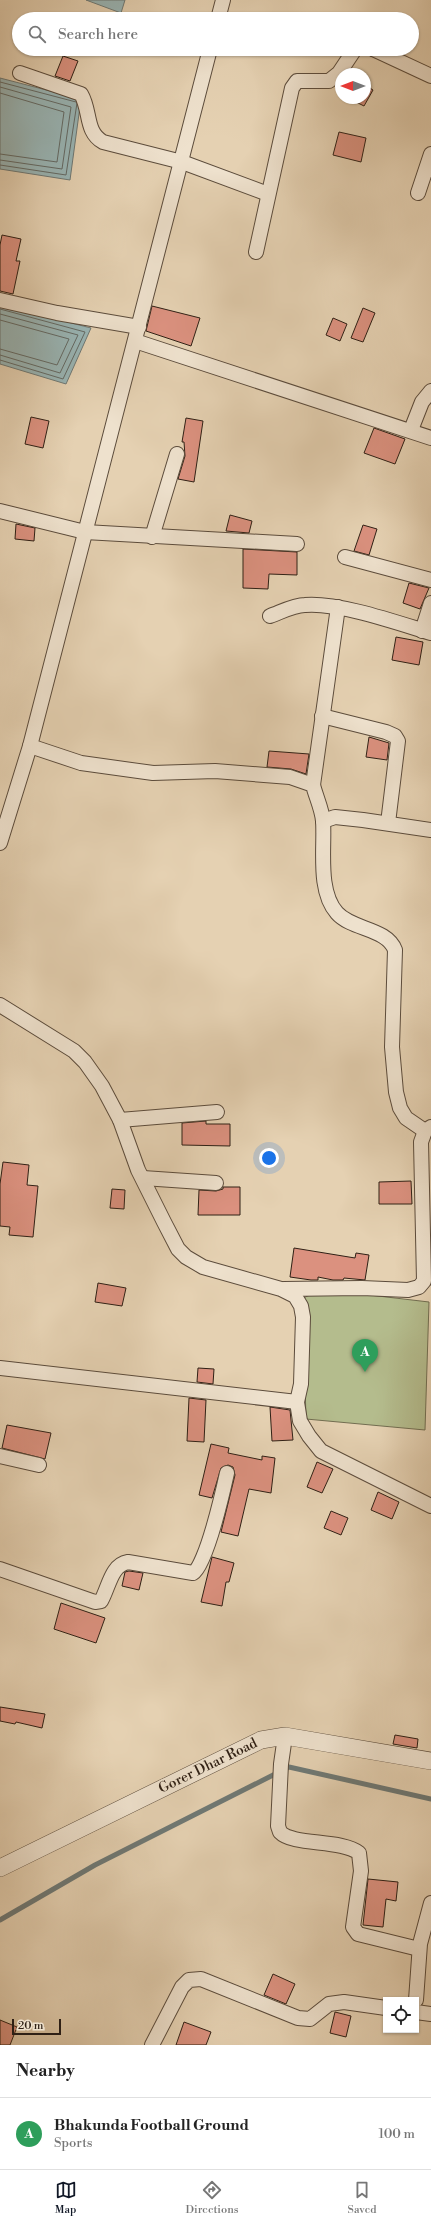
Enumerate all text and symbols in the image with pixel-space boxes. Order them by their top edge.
search box [12,12,419,56]
icon: search [26,23,48,45]
text: Search here [58,25,138,44]
north arrow [335,68,371,104]
your location [259,1148,279,1168]
pin: A [352,1339,378,1372]
street label: Gorer Dhar Road [156,1734,260,1798]
map controls [383,1997,419,2033]
button: locate [383,1997,419,2033]
scale bar [12,2017,61,2036]
text: 20 m [18,2019,43,2033]
text: Nearby [16,2060,75,2082]
text: Bhakunda Football Ground [54,2116,249,2135]
text: A [24,2126,34,2142]
text: 100 m [379,2126,415,2142]
text: Sports [54,2135,93,2151]
tab: Map [55,2179,77,2217]
tab: Directions [186,2179,239,2217]
tab: Saved [348,2179,376,2217]

